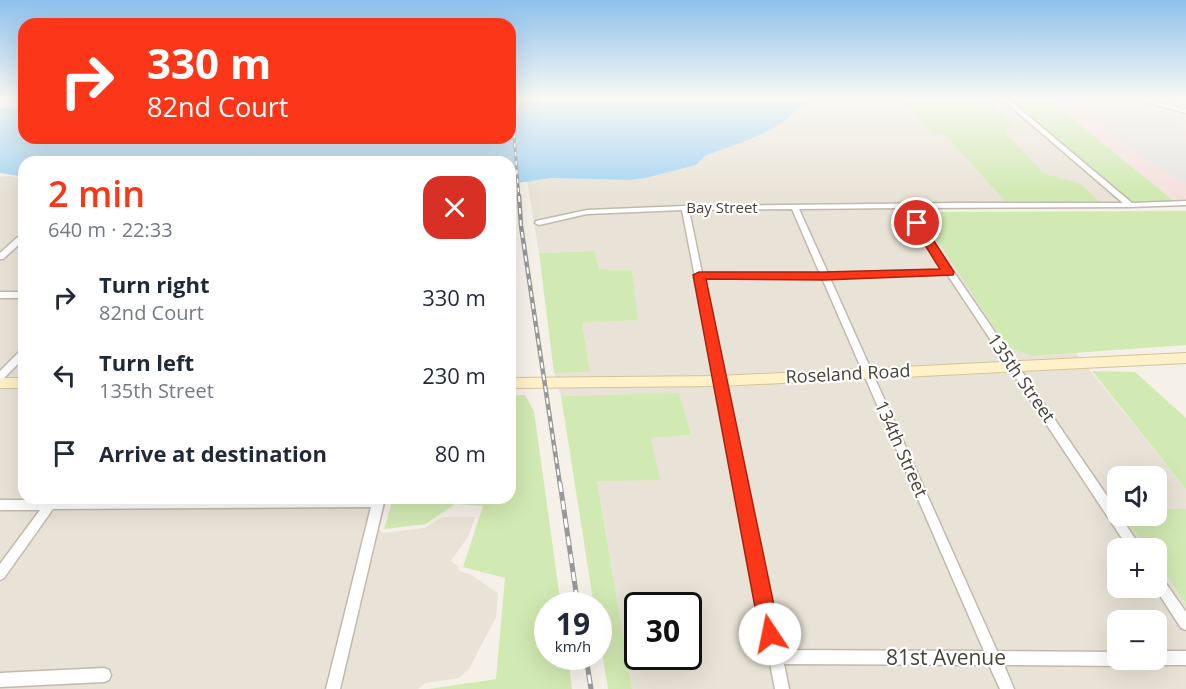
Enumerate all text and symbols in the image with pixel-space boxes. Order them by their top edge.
text: 330 m [147,34,271,91]
icon: right [48,42,126,120]
text: 82nd Court [147,88,288,125]
text: 2 min [48,169,145,218]
button: close [423,176,486,239]
street label: Bay Street [686,197,758,217]
pin [891,197,942,248]
icon: arrive [900,206,933,239]
text: 640 m · 22:33 [48,216,173,243]
text: Turn right [99,269,210,299]
icon: right [48,281,81,314]
text: 330 m [422,282,486,312]
text: 82nd Court [99,299,204,326]
street label: 135th Street [982,328,1061,427]
text: Turn left [99,347,194,377]
street label: Roseland Road [785,358,911,388]
icon: left [48,359,81,392]
text: 230 m [422,360,486,390]
text: 135th Street [99,377,214,404]
street label: 134th Street [870,397,934,501]
icon: arrive [48,437,81,470]
text: Arrive at destination [99,438,327,468]
text: 80 m [435,438,486,468]
map controls [1107,466,1167,670]
button: sound [1107,466,1167,526]
button: + [1107,538,1167,598]
speed limit sign: 30 [624,592,702,670]
position arrow [738,602,802,666]
text: 19 [556,603,590,644]
button: − [1107,610,1167,670]
text: km/h [555,636,591,656]
street label: 81st Avenue [886,643,1006,671]

